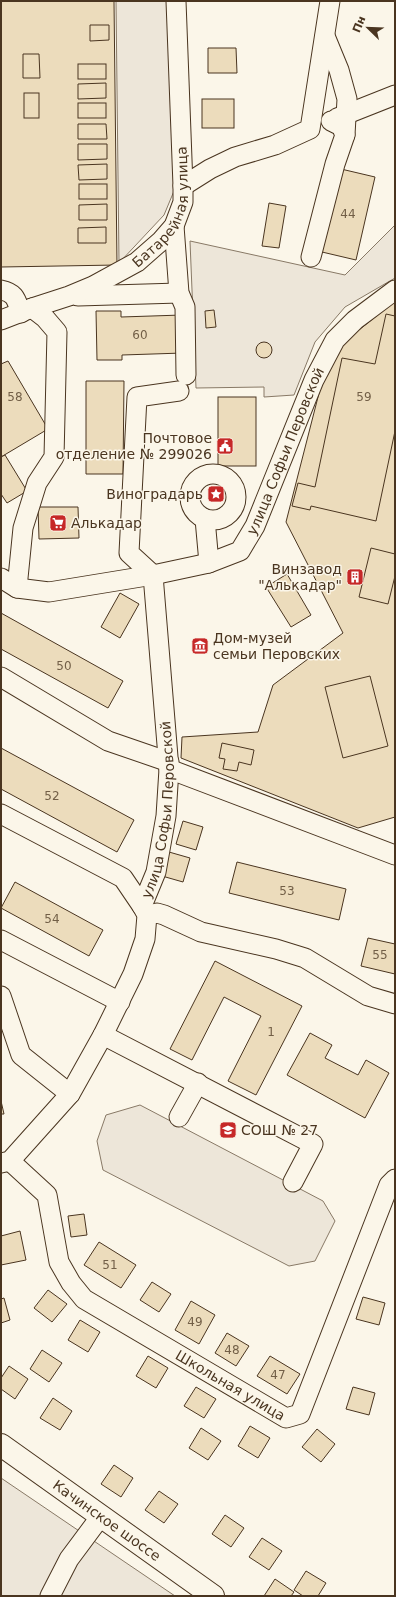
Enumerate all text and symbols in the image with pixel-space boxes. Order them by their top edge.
north arrow [348,8,388,48]
text: Пн [350,14,369,35]
street label: Батарейная улица [129,146,191,270]
house number: 44 [340,207,356,221]
house number: 60 [132,328,148,342]
street label: улица Софьи Перовской [243,365,327,538]
house number: 58 [7,390,23,404]
house number: 59 [356,390,372,404]
place label: Почтовое отделение № 299026 [56,430,212,462]
public building icon: Почтовое отделение № 299026 [215,436,235,456]
place icon: Виноградарь [206,484,226,504]
place label: Виноградарь [106,486,203,502]
supermarket icon: Алькадар [48,513,68,533]
place label: Алькадар [71,515,142,531]
place label: Винзавод "Алькадар" [258,561,342,593]
building icon: Винзавод "Алькадар" [345,567,365,587]
place label: Дом-музей семьи Перовских [213,630,340,662]
museum icon: Дом-музей семьи Перовских [190,636,210,656]
house number: 50 [56,659,72,673]
street label: улица Софьи Перовской [138,720,177,901]
house number: 52 [44,789,60,803]
house number: 53 [279,884,295,898]
house number: 54 [44,912,60,926]
house number: 55 [372,948,388,962]
house number: 1 [267,1025,275,1039]
school or university icon: СОШ № 27 [218,1120,238,1140]
place label: СОШ № 27 [241,1122,318,1138]
house number: 51 [102,1258,118,1272]
house number: 49 [187,1315,203,1329]
house number: 48 [224,1343,240,1357]
street label: Школьная улица [173,1347,288,1424]
house number: 47 [270,1368,286,1382]
street label: Качинское шоссе [50,1477,164,1564]

